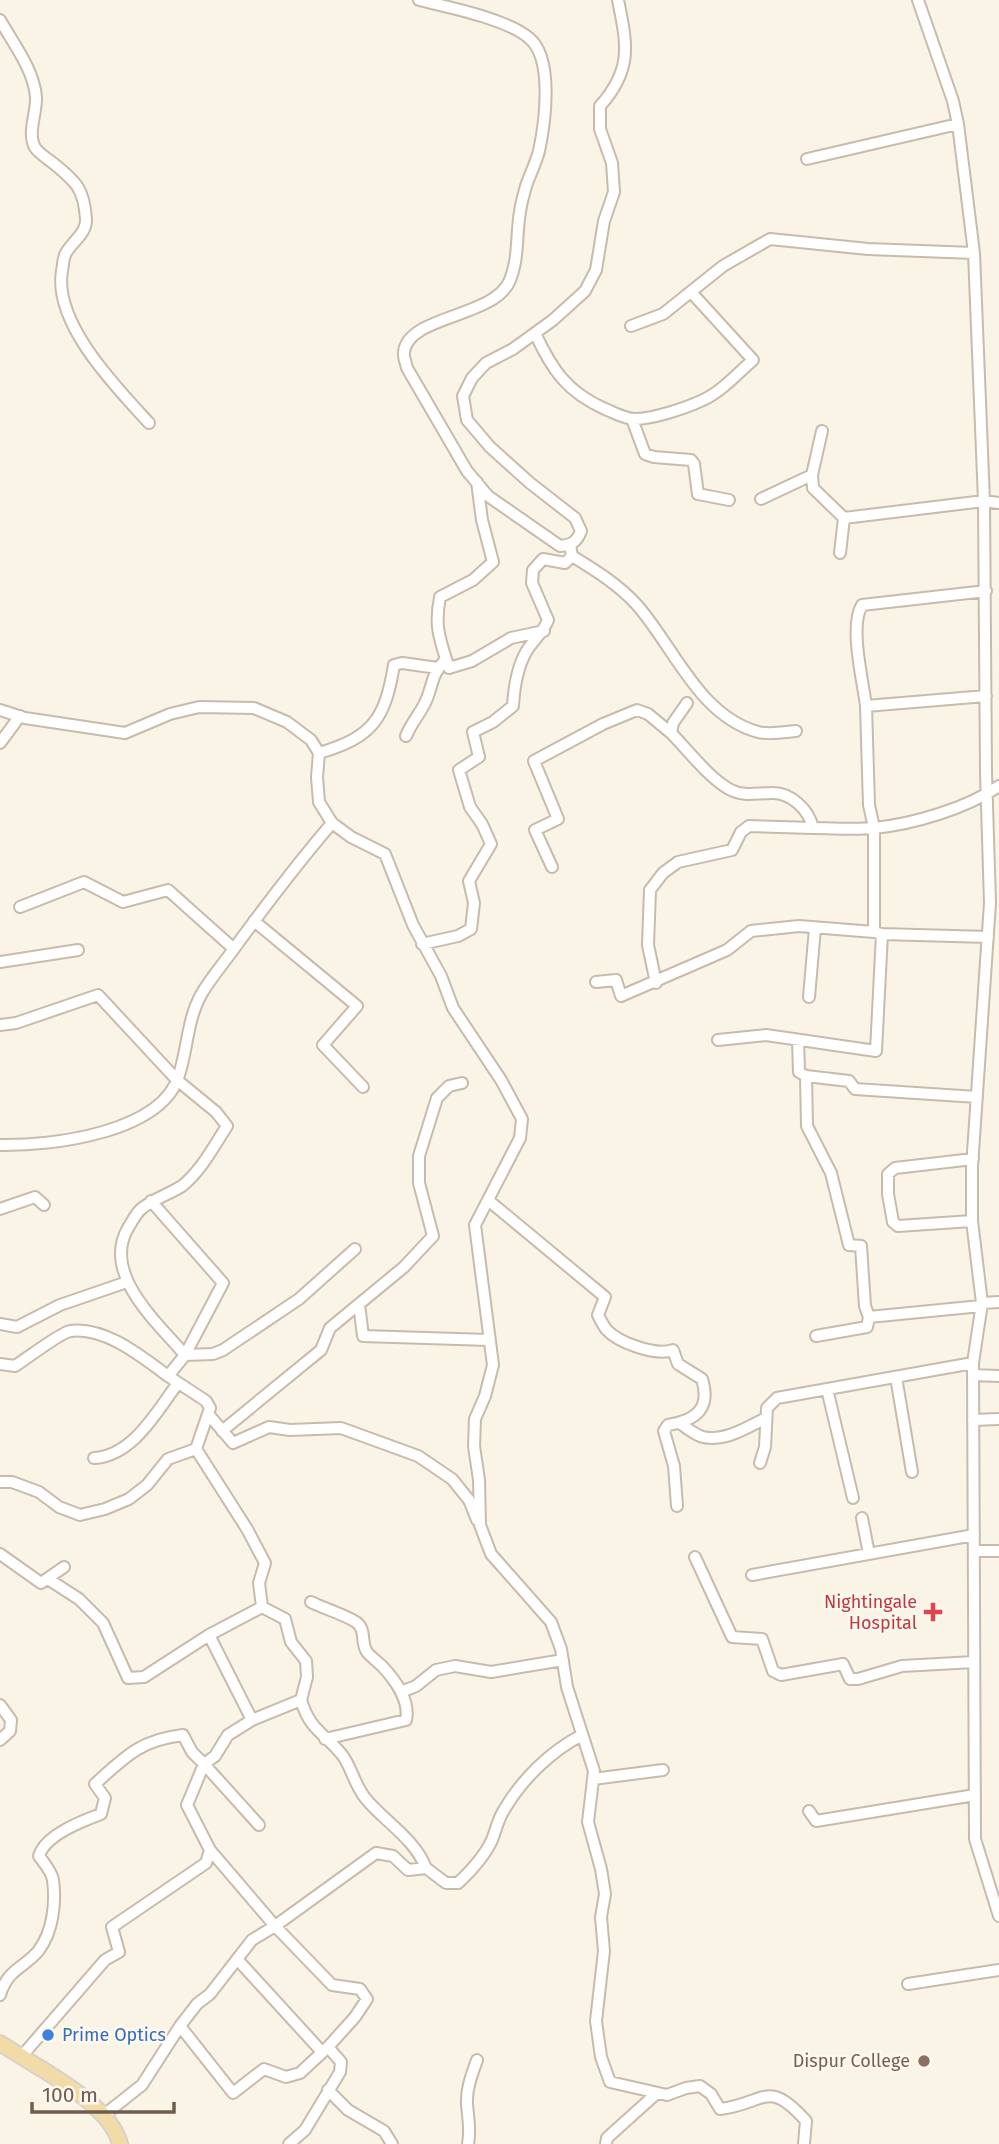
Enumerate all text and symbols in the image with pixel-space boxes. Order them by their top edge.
place label: Nightingale Hospital [824,1591,917,1634]
marker: Nightingale Hospital [923,1602,943,1622]
place label: Prime Optics [62,2024,166,2046]
marker: Prime Optics [40,2027,56,2043]
place label: Dispur College [793,2050,910,2072]
marker: Dispur College [916,2053,932,2069]
scale bar [32,2070,173,2114]
text: 100 m [42,2082,98,2108]

